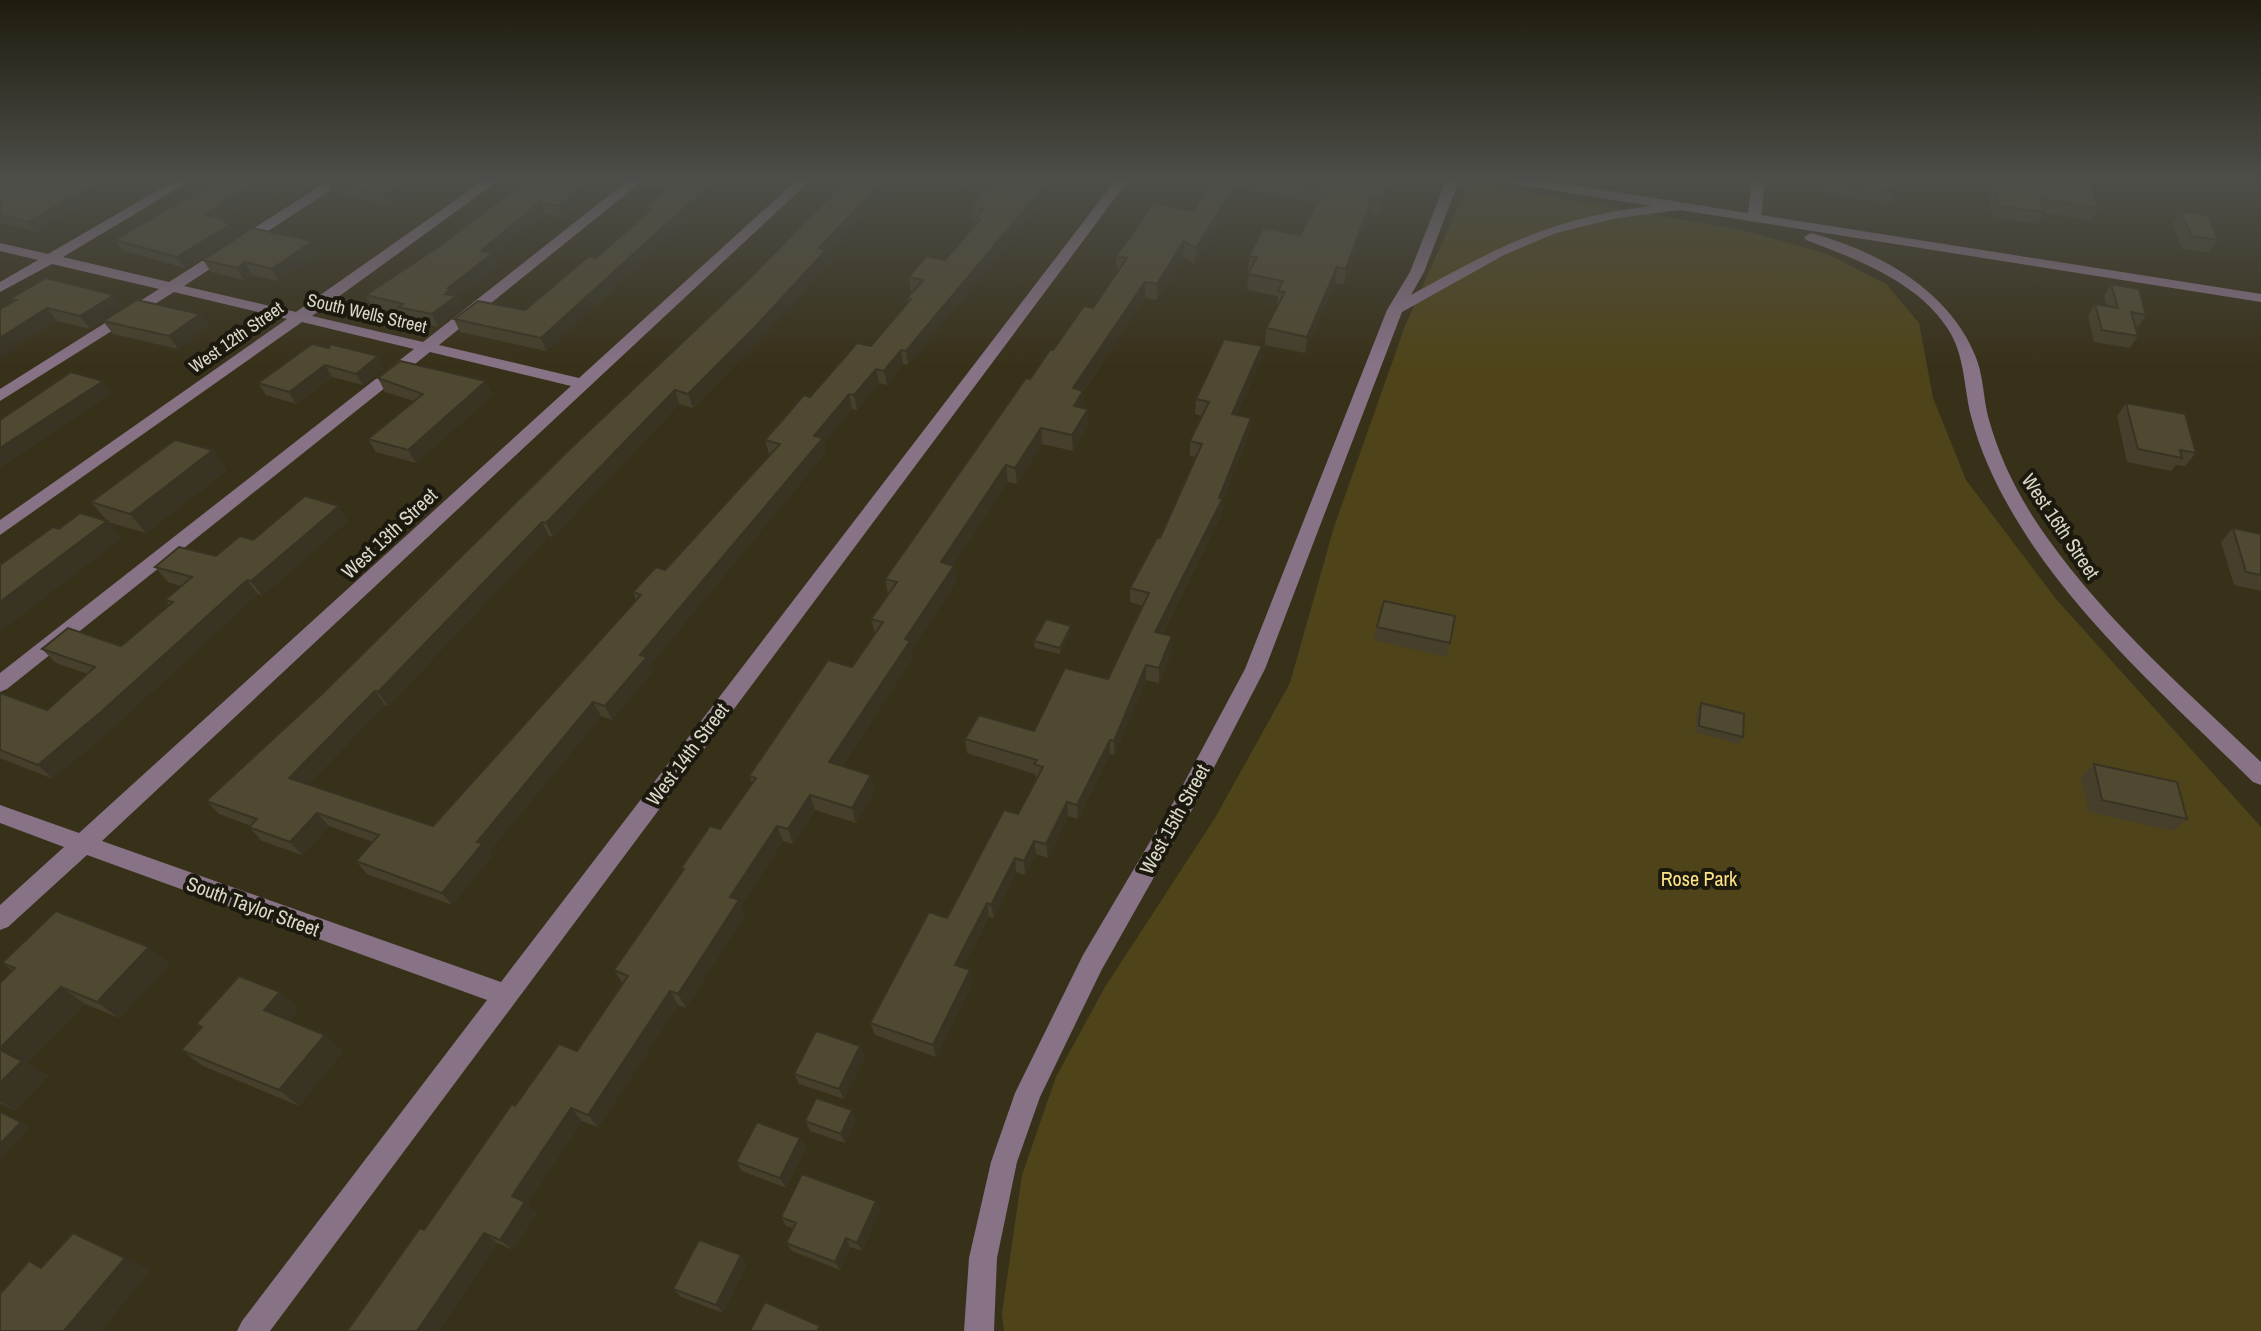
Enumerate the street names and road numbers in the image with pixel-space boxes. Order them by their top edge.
street label: South Wells Street [305,287,429,339]
street label: West 12th Street [184,295,288,379]
street label: West 16th Street [2016,468,2107,584]
street label: West 13th Street [335,481,443,584]
street label: West 14th Street [640,697,735,811]
street label: West 15th Street [1133,759,1216,879]
street label: South Taylor Street [183,869,324,943]

